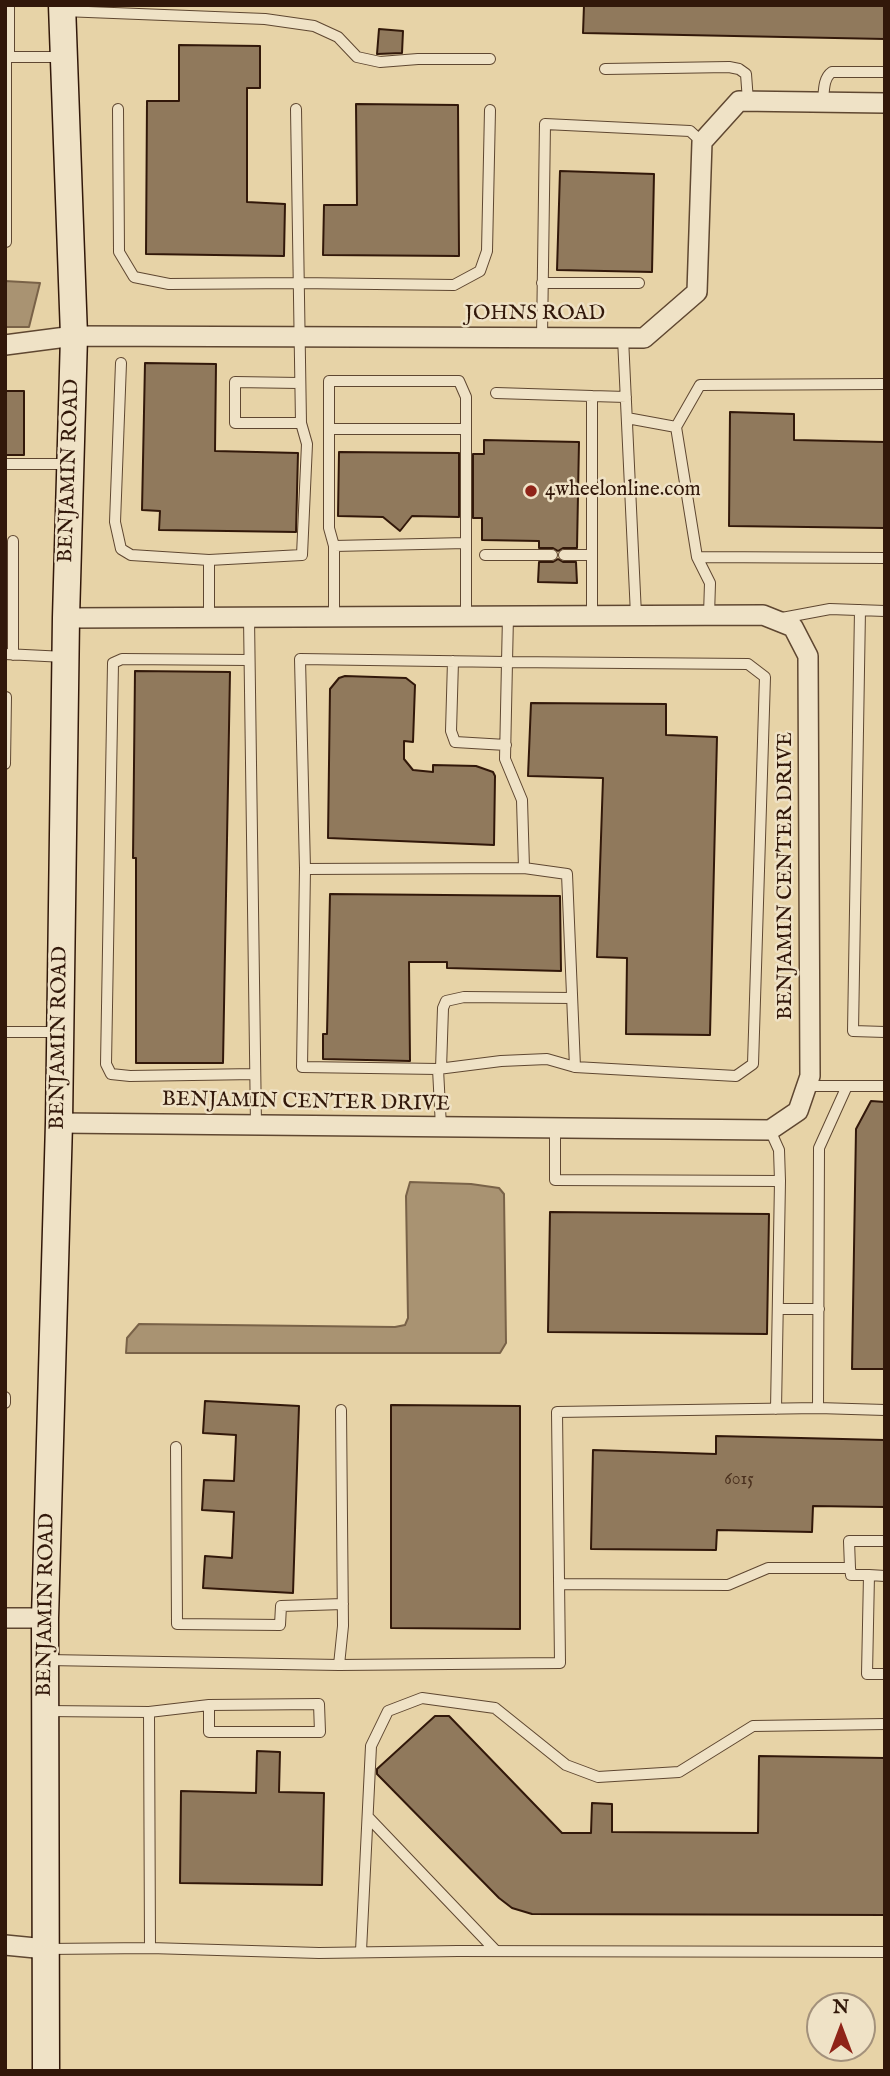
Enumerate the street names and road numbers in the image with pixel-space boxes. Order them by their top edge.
street label: JOHNS ROAD [465,302,605,328]
street label: BENJAMIN ROAD [54,379,86,563]
street label: BENJAMIN CENTER DRIVE [774,732,800,1020]
street label: BENJAMIN ROAD [46,946,74,1130]
street label: BENJAMIN CENTER DRIVE [162,1088,450,1118]
street label: BENJAMIN ROAD [33,1513,61,1697]

